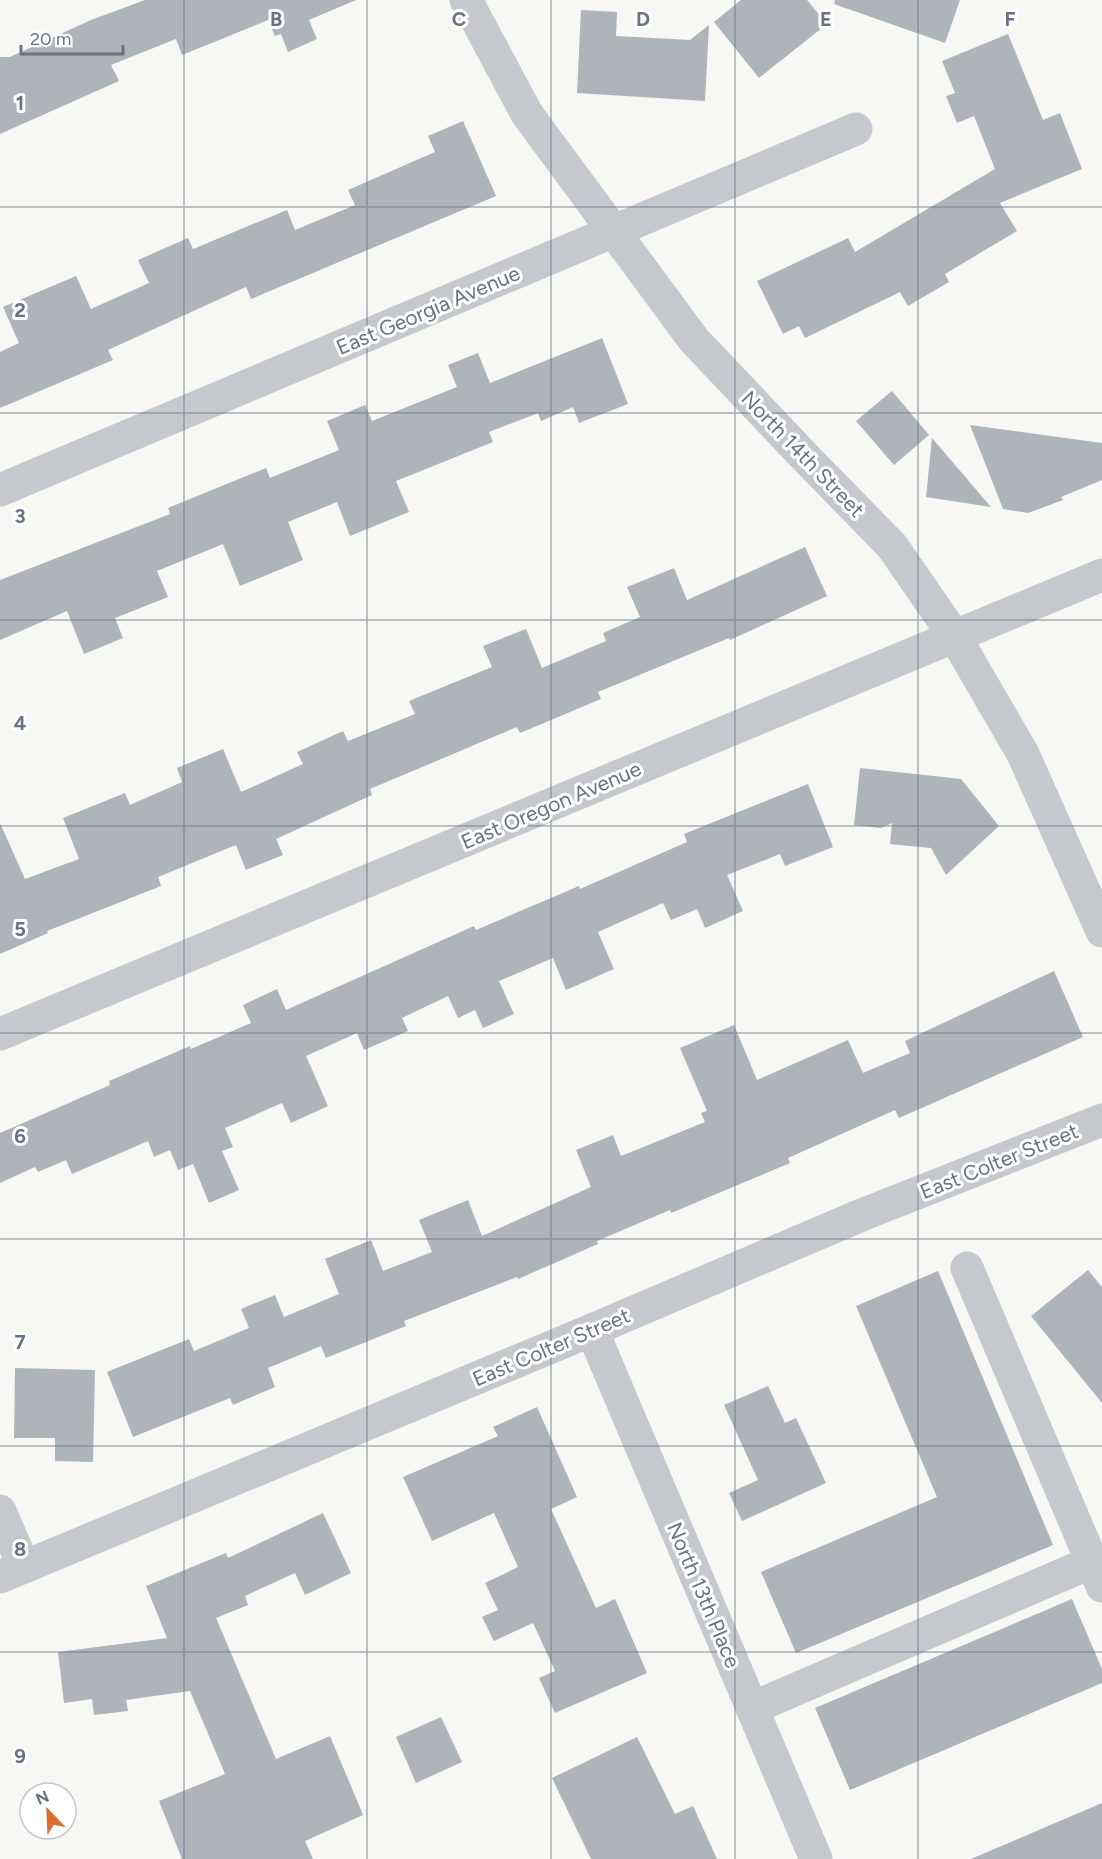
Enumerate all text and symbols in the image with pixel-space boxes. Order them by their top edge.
text: B [270,7,282,31]
text: C [452,7,466,31]
text: D [636,7,650,31]
text: E [820,7,832,31]
text: F [1004,7,1016,31]
scale bar [21,18,123,56]
text: 20 m [30,28,71,50]
text: 1 [16,91,24,115]
street label: East Georgia Avenue [333,260,523,360]
text: 2 [14,298,26,322]
street label: North 14th Street [736,386,870,522]
text: 3 [14,504,26,528]
text: 4 [14,711,27,735]
street label: East Oregon Avenue [457,756,645,854]
text: 5 [14,917,26,941]
street label: East Colter Street [916,1118,1082,1204]
text: 6 [14,1124,26,1148]
street label: East Colter Street [469,1303,633,1391]
text: 7 [14,1330,26,1354]
street label: North 13th Place [662,1518,746,1672]
text: 8 [14,1537,26,1561]
text: 9 [14,1744,26,1768]
north arrow [18,1781,78,1841]
text: N [33,1786,52,1809]

